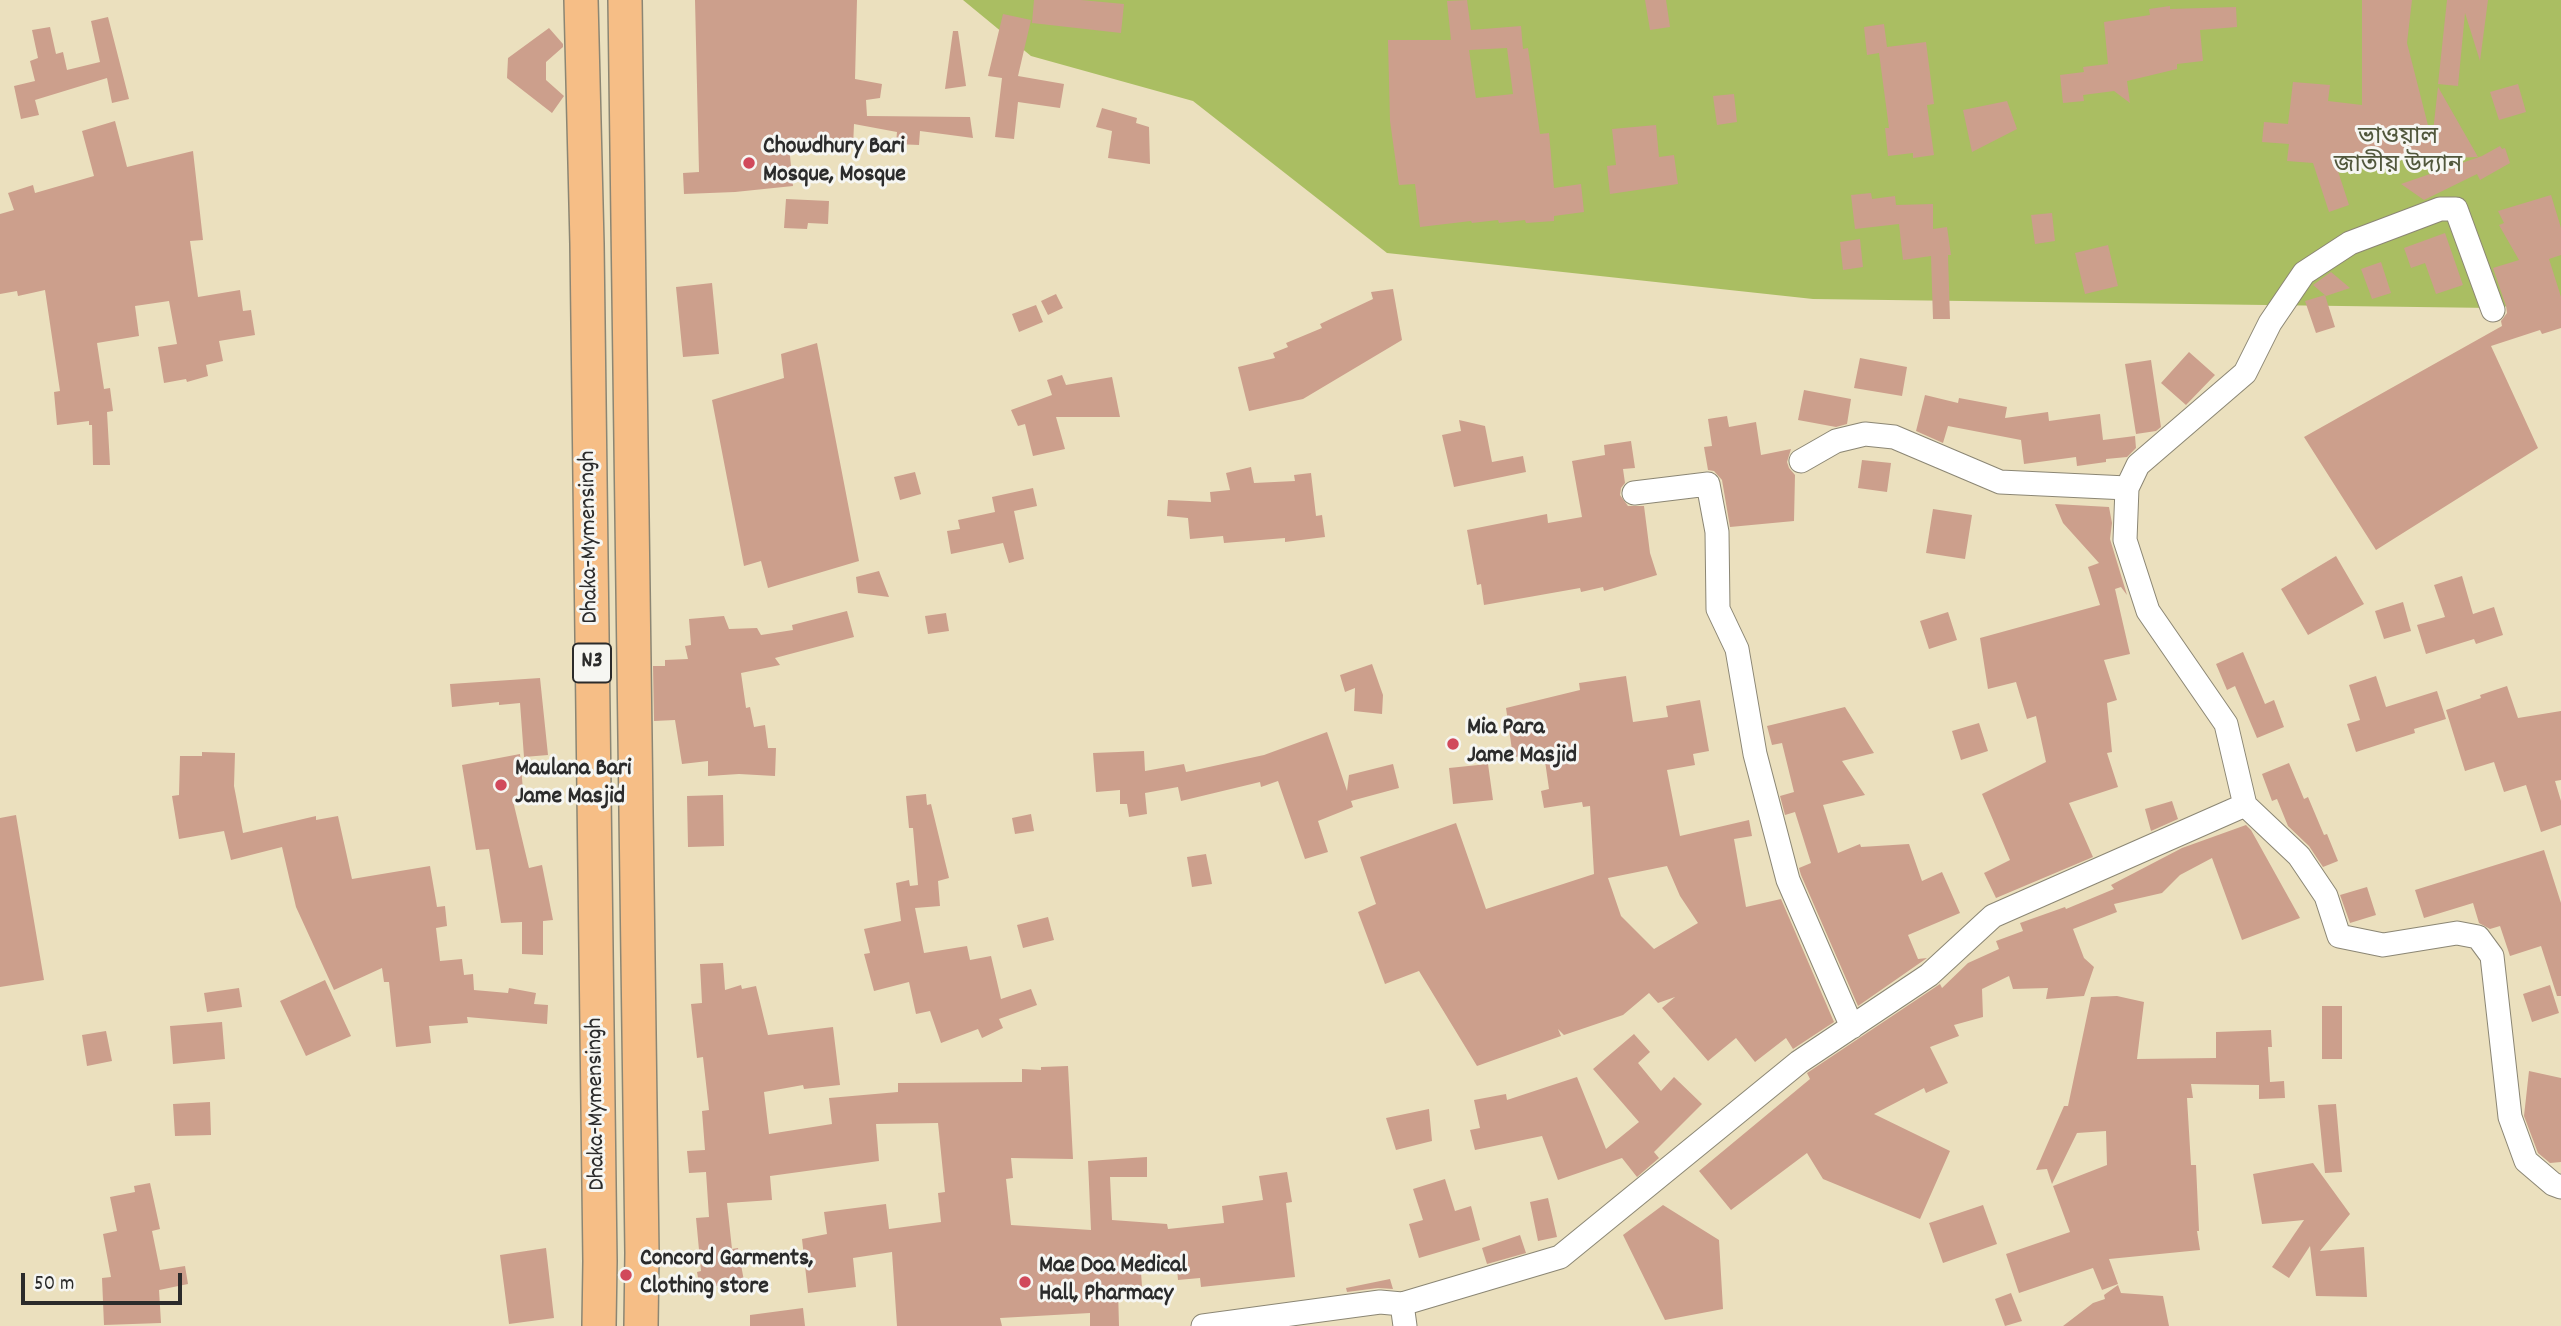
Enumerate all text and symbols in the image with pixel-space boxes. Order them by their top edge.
park label: ভাওয়াল জাতীয় উদ্যান [2334,126,2462,182]
place label: Chowdhury Bari Mosque, Mosque [763,135,906,191]
marker: Chowdhury Bari Mosque, Mosque [741,155,757,171]
street label: Dhaka-Mymensingh [575,450,607,624]
road number: N3 [573,643,611,682]
place label: Mia Para Jame Masjid [1467,716,1577,772]
marker: Mia Para Jame Masjid [1445,736,1461,752]
place label: Maulana Bari Jame Masjid [515,757,631,813]
marker: Maulana Bari Jame Masjid [493,777,509,793]
street label: Dhaka-Mymensingh [582,1017,614,1191]
place label: Concord Garments, Clothing store [640,1247,814,1303]
place label: Mae Doa Medical Hall, Pharmacy [1039,1254,1187,1310]
scale bar [24,1260,186,1304]
marker: Concord Garments, Clothing store [618,1267,634,1283]
text: 50 m [34,1270,74,1300]
marker: Mae Doa Medical Hall, Pharmacy [1017,1274,1033,1290]

